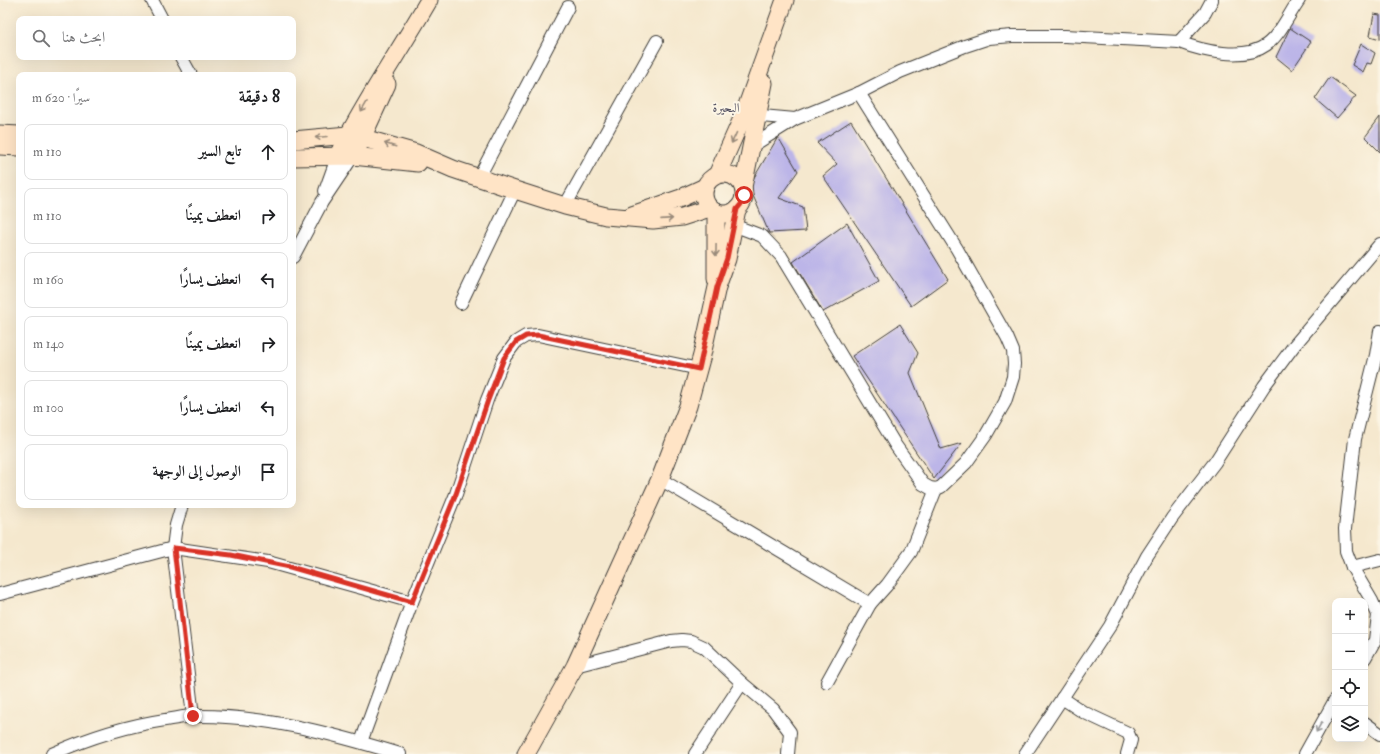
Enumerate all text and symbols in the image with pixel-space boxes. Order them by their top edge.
search box [16,16,296,60]
icon: search [30,27,52,49]
text: ابحث هنا [62,28,105,47]
text: 8 دقيقة [239,86,280,107]
text: سيرًا · 620 m [32,90,90,106]
district label: البحيرة [712,100,740,116]
one-way arrow [359,101,367,113]
one-way arrow [730,132,737,144]
one-way arrow [315,134,328,141]
icon: ahead [257,141,279,163]
one-way arrow [384,141,397,148]
text: تابع السير [199,142,241,161]
text: 110 m [33,144,62,160]
route start [735,186,753,204]
icon: right [257,205,279,227]
text: انعطف يمينًا [186,206,241,225]
text: 110 m [33,208,62,224]
one-way arrow [660,215,673,222]
one-way arrow [712,243,719,256]
icon: left [257,269,279,291]
text: انعطف يسارًا [180,270,241,289]
text: 160 m [33,272,64,288]
icon: right [257,333,279,355]
text: انعطف يمينًا [186,334,241,353]
text: 140 m [33,336,64,352]
icon: left [257,397,279,419]
text: انعطف يسارًا [180,398,241,417]
text: 100 m [33,400,64,416]
icon: arrive [257,461,279,483]
text: الوصول إلى الوجهة [153,462,241,481]
map controls [1332,598,1368,742]
button: + [1332,598,1368,634]
button: − [1332,634,1368,670]
button: locate [1332,670,1368,706]
button: layers [1332,706,1368,742]
route end [184,707,202,725]
one-way arrow [1315,721,1323,733]

